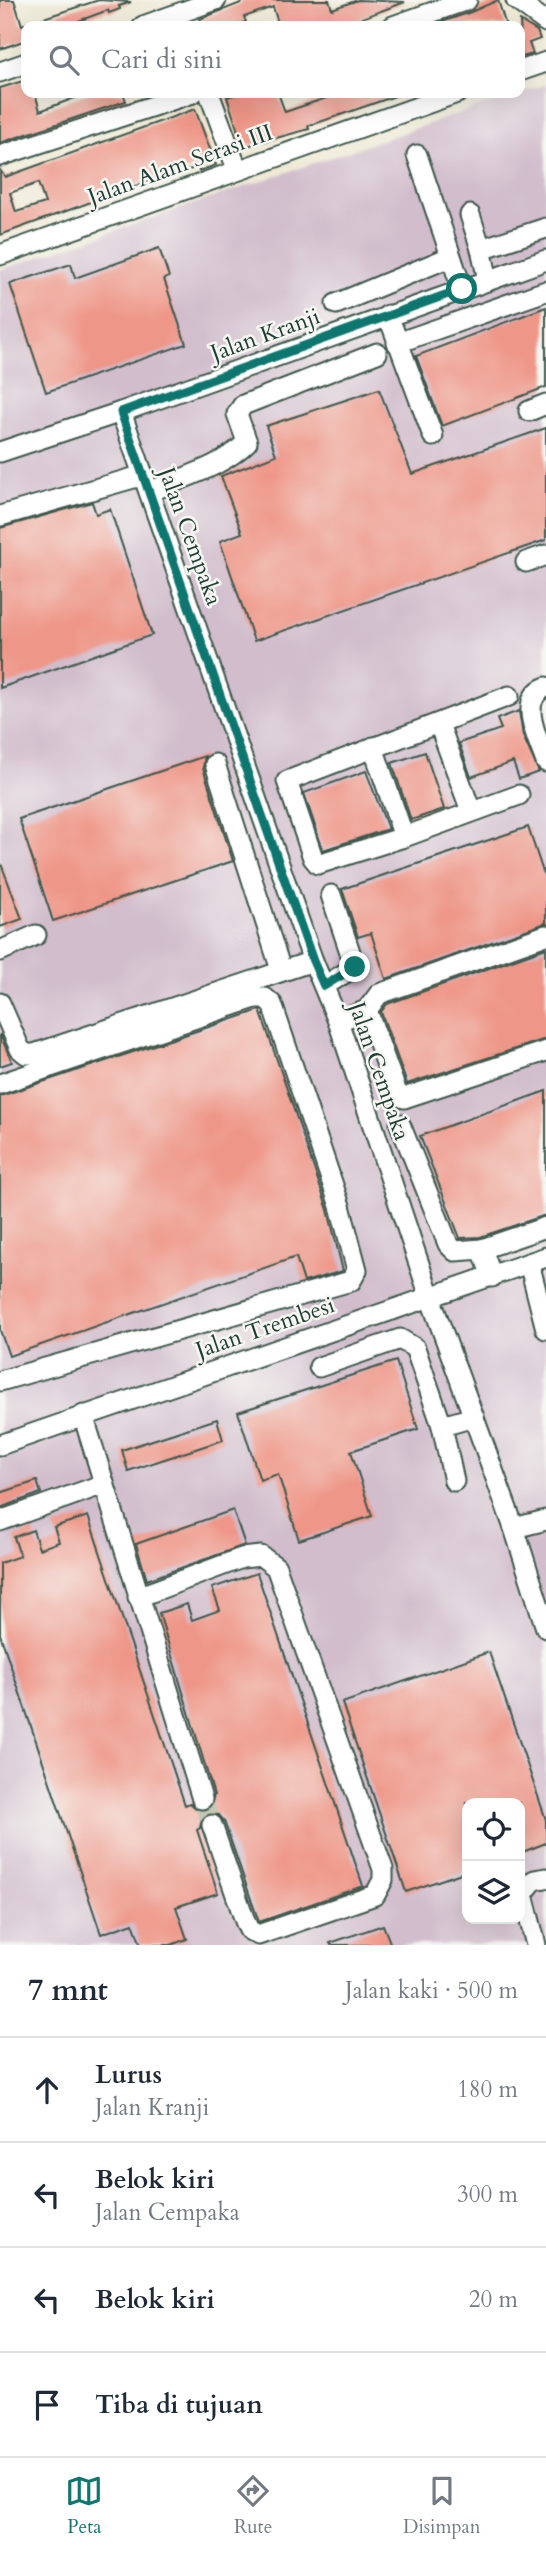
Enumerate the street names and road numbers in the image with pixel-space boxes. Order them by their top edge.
street label: Jalan Alam Serasi III [81,117,277,213]
street label: Jalan Kranji [203,300,324,370]
street label: Jalan Cempaka [150,460,230,610]
street label: Jalan Cempaka [340,995,418,1145]
street label: Jalan Trembesi [189,1289,339,1367]

